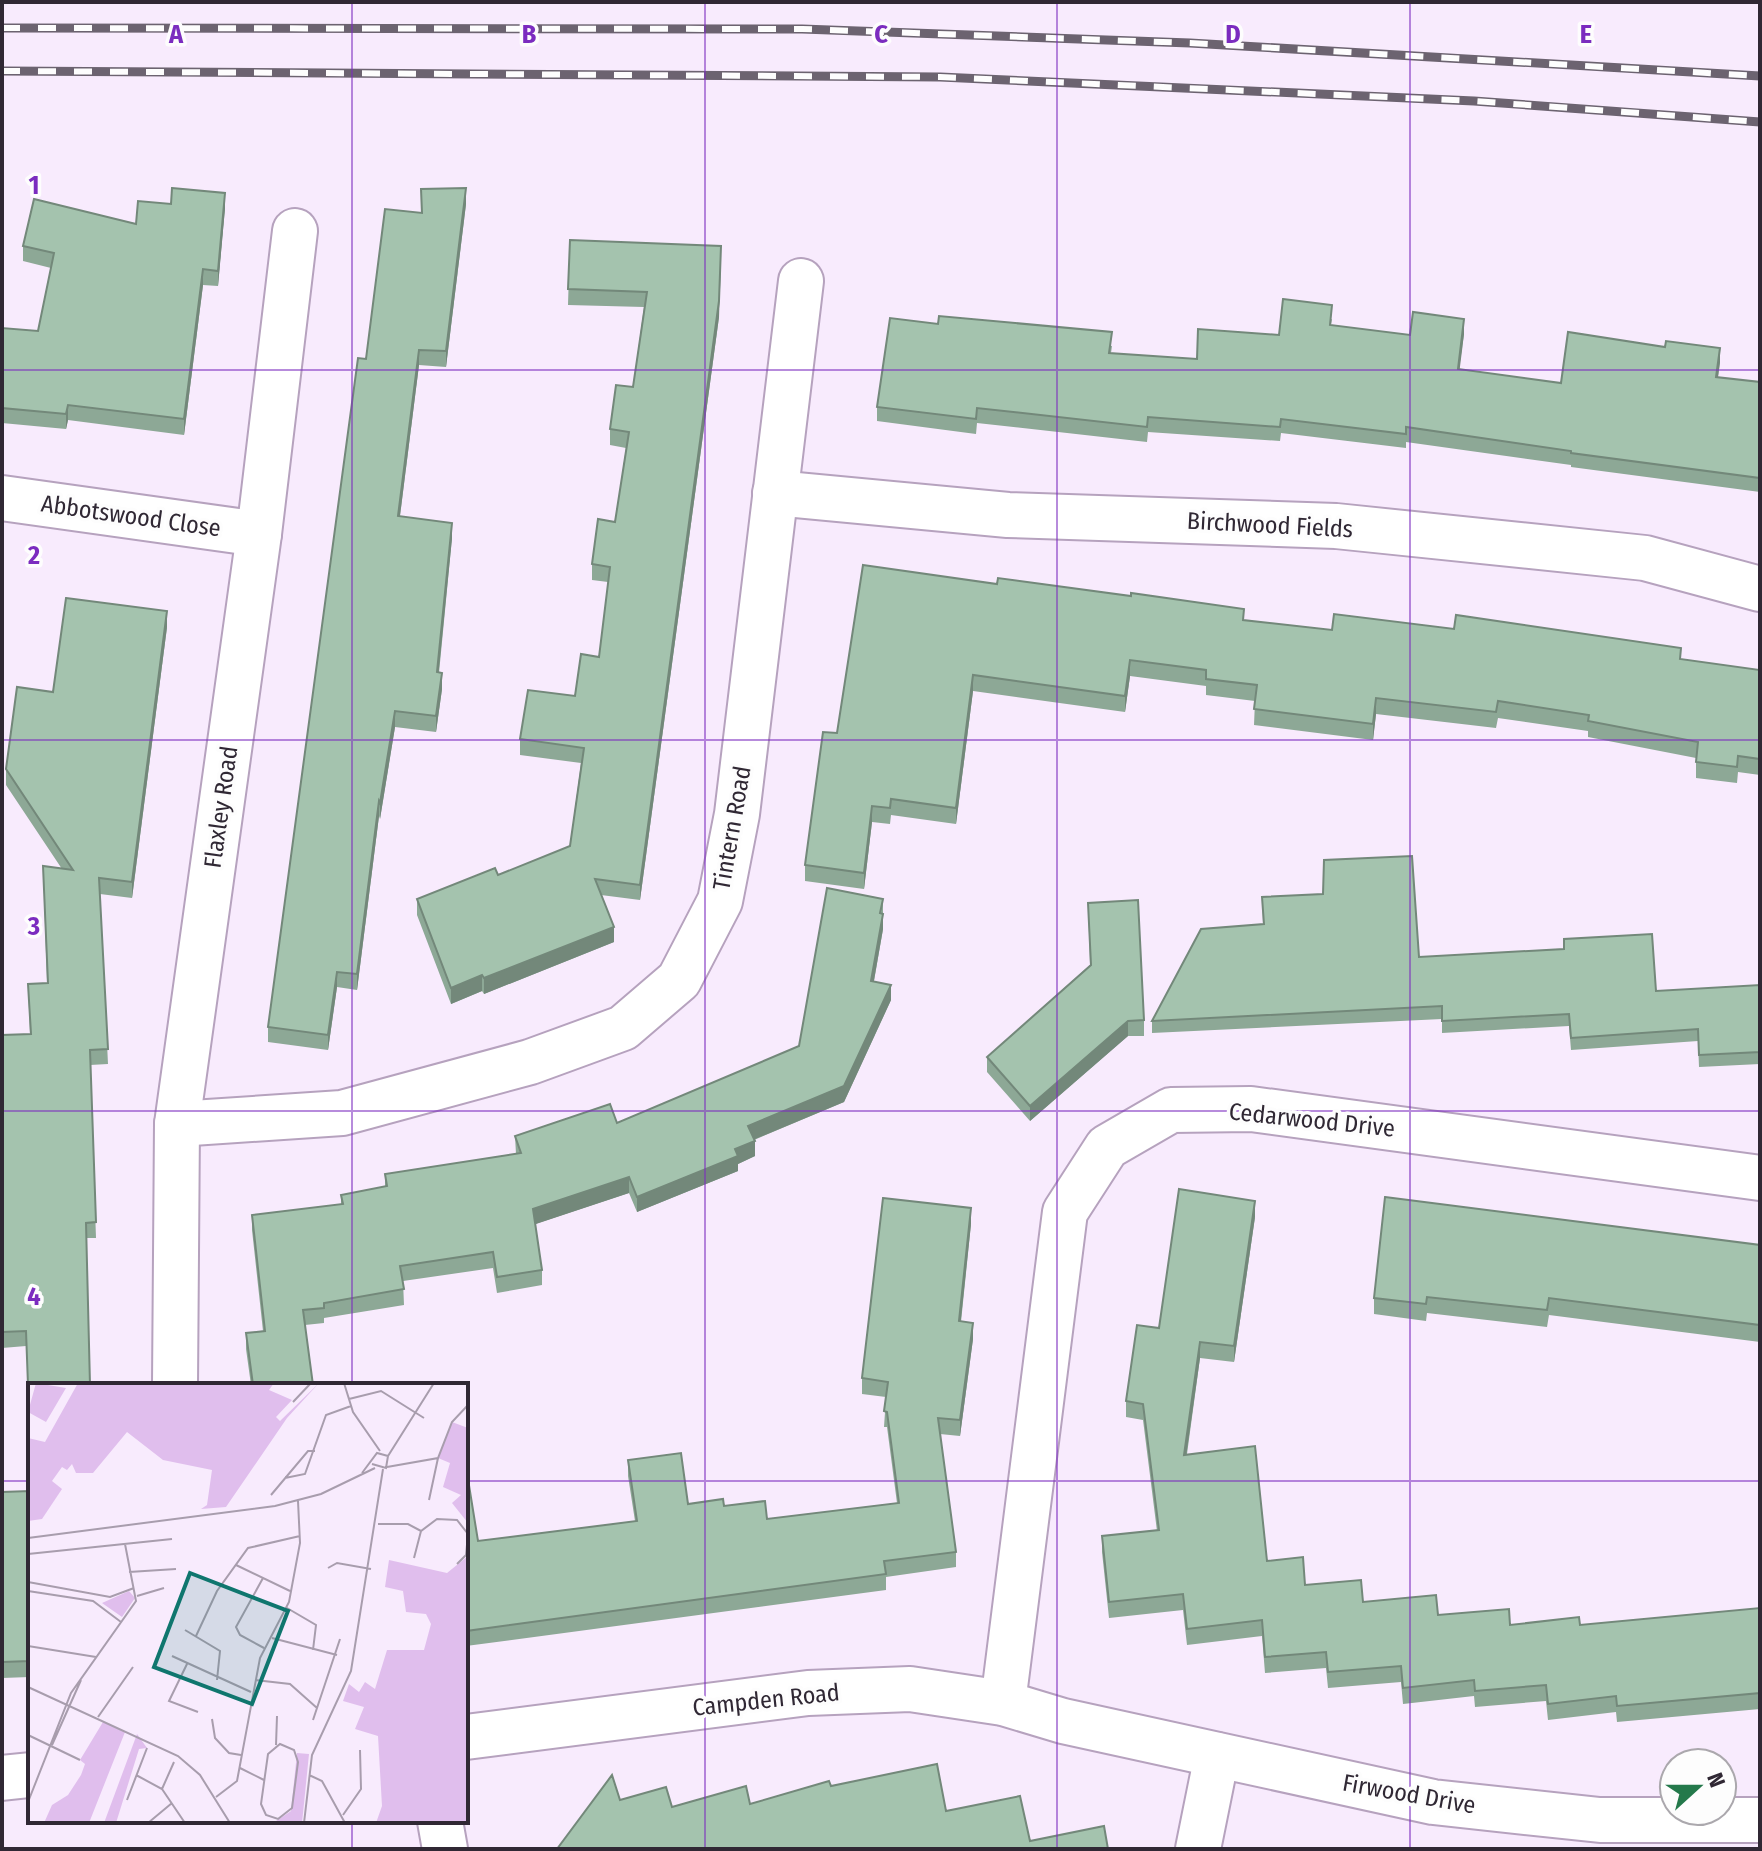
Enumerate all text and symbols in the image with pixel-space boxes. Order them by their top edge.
text: A [168,19,184,50]
text: B [522,19,537,50]
text: C [874,19,888,50]
text: D [1225,19,1241,50]
text: E [1580,19,1592,50]
text: 1 [29,170,40,201]
street label: Abbotswood Close [39,490,223,542]
street label: Birchwood Fields [1186,507,1354,543]
text: 2 [27,540,40,571]
street label: Flaxley Road [199,744,243,870]
street label: Tintern Road [707,764,757,892]
text: 3 [27,911,40,942]
street label: Cedarwood Drive [1228,1097,1396,1143]
text: 4 [27,1281,41,1312]
inset map [28,1383,468,1823]
street label: Campden Road [691,1678,841,1722]
north arrow [1658,1747,1738,1827]
street label: Firwood Drive [1340,1769,1478,1819]
text: N [1701,1769,1731,1791]

